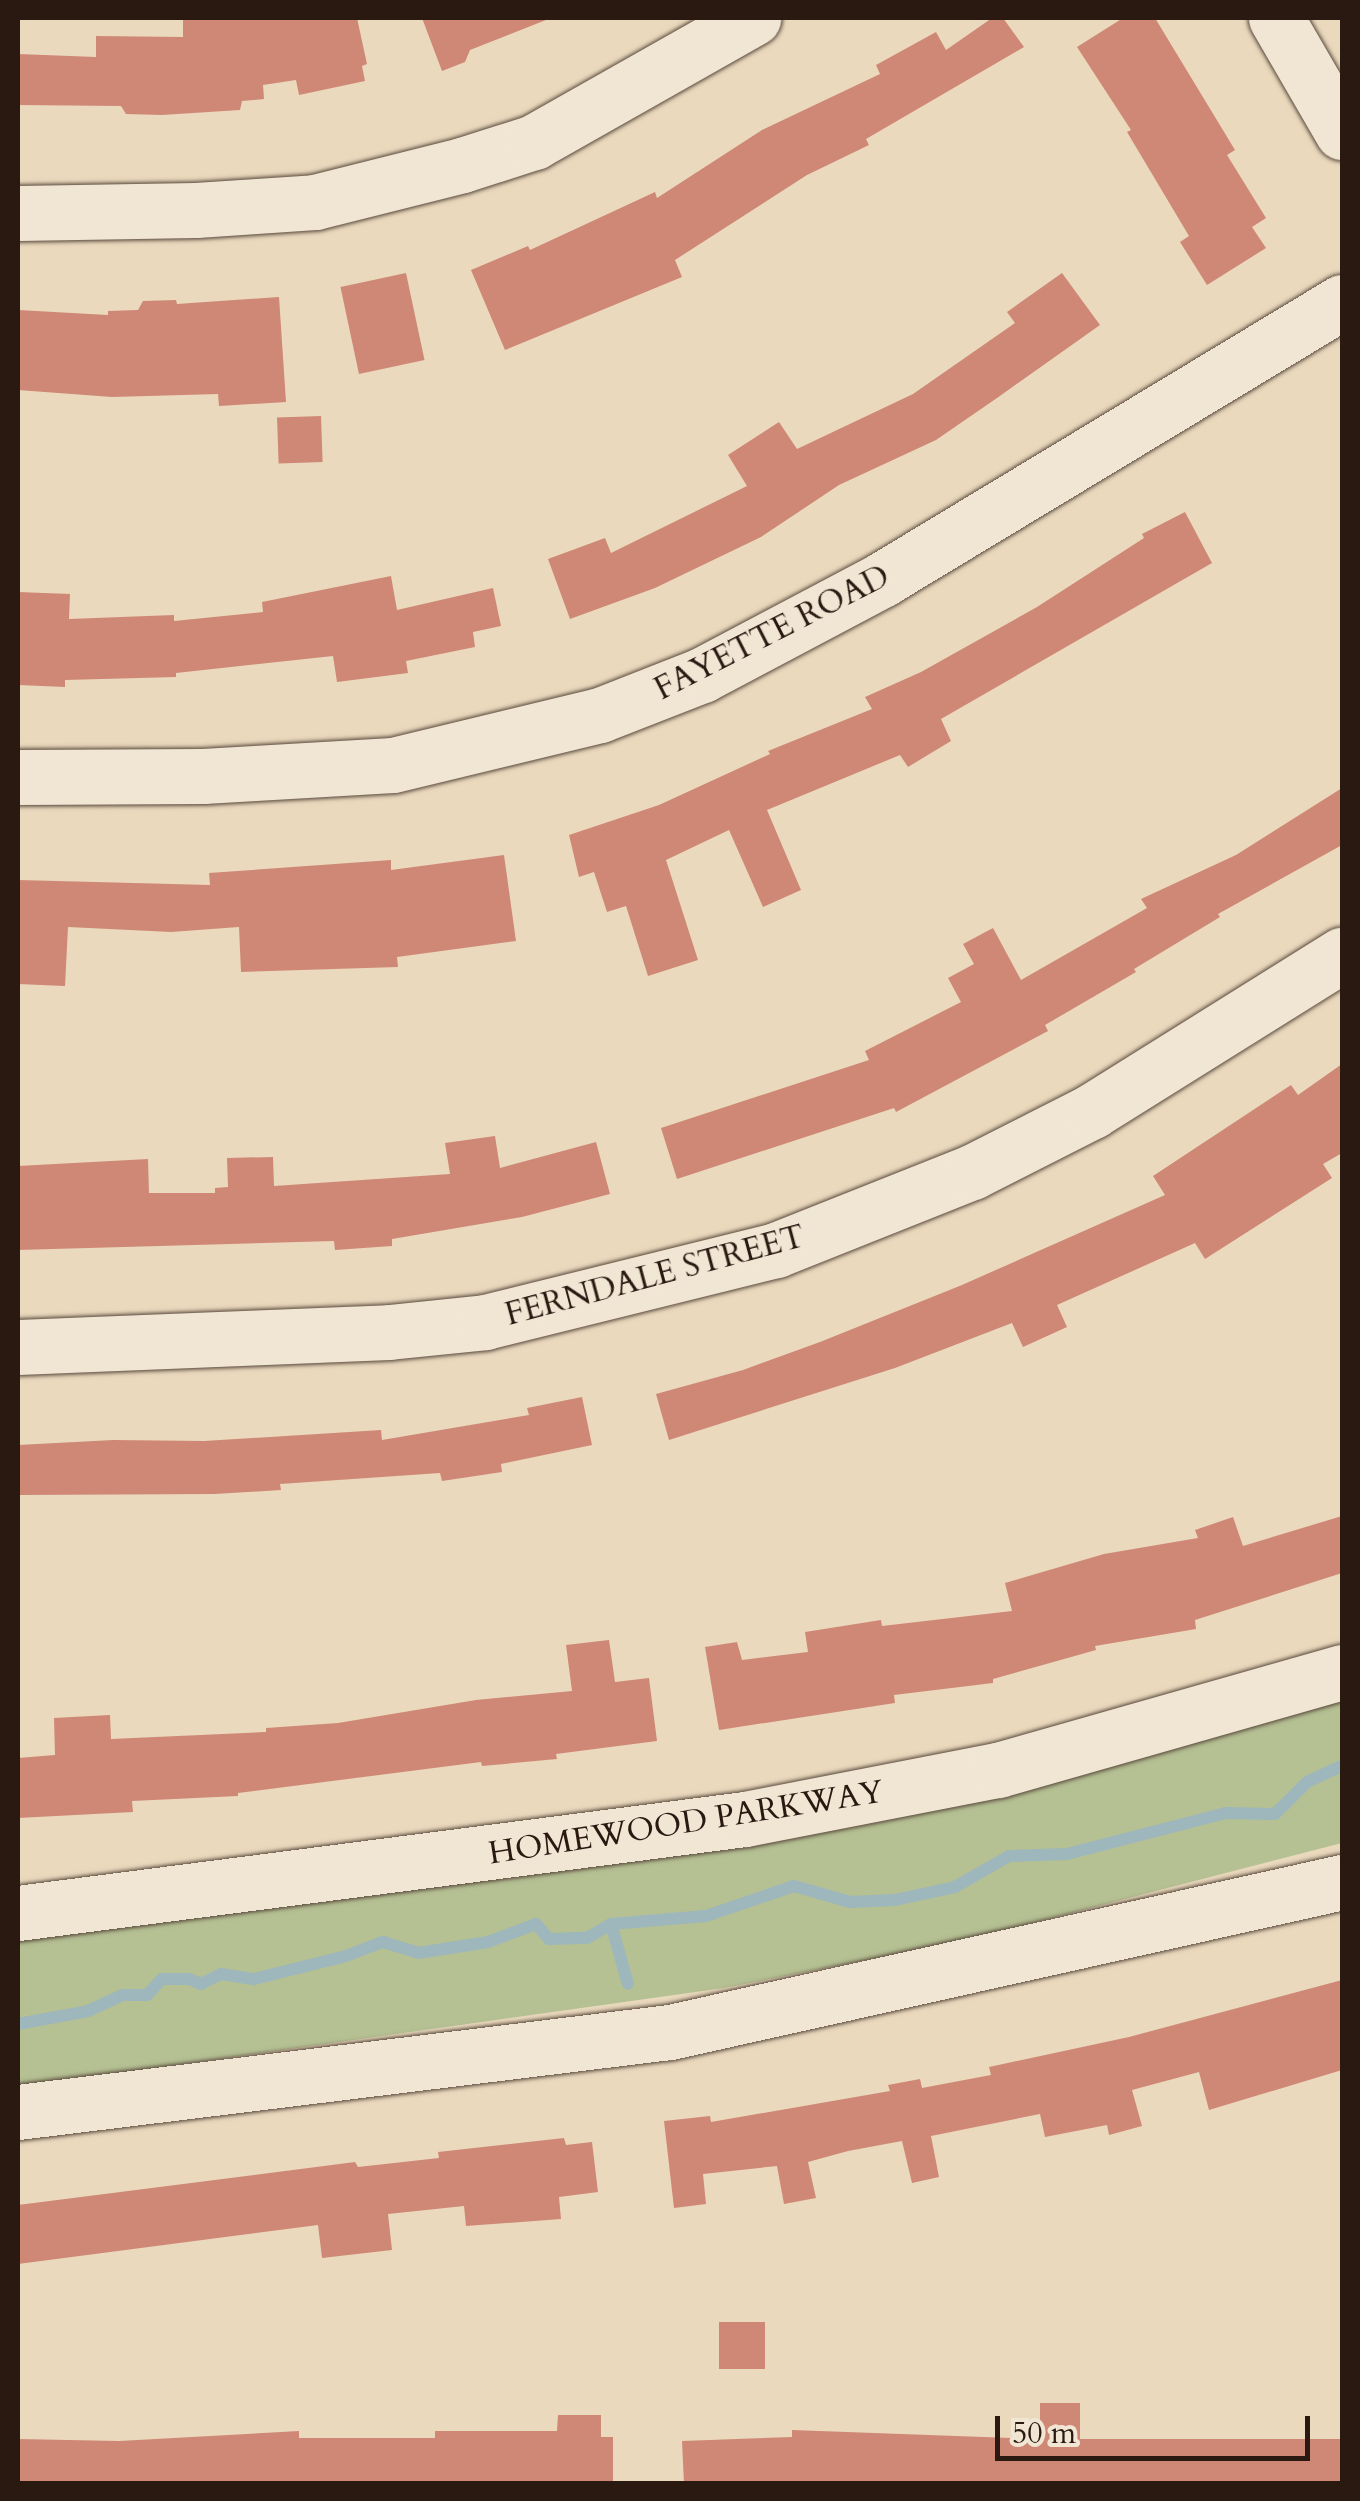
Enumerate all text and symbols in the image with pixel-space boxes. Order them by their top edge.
street label: FAYETTE ROAD [648,557,896,709]
street label: FERNDALE STREET [501,1218,809,1334]
street label: HOMEWOOD PARKWAY [486,1773,886,1873]
scale bar [1000,2396,1315,2458]
text: 50 m [1012,2413,1076,2454]

